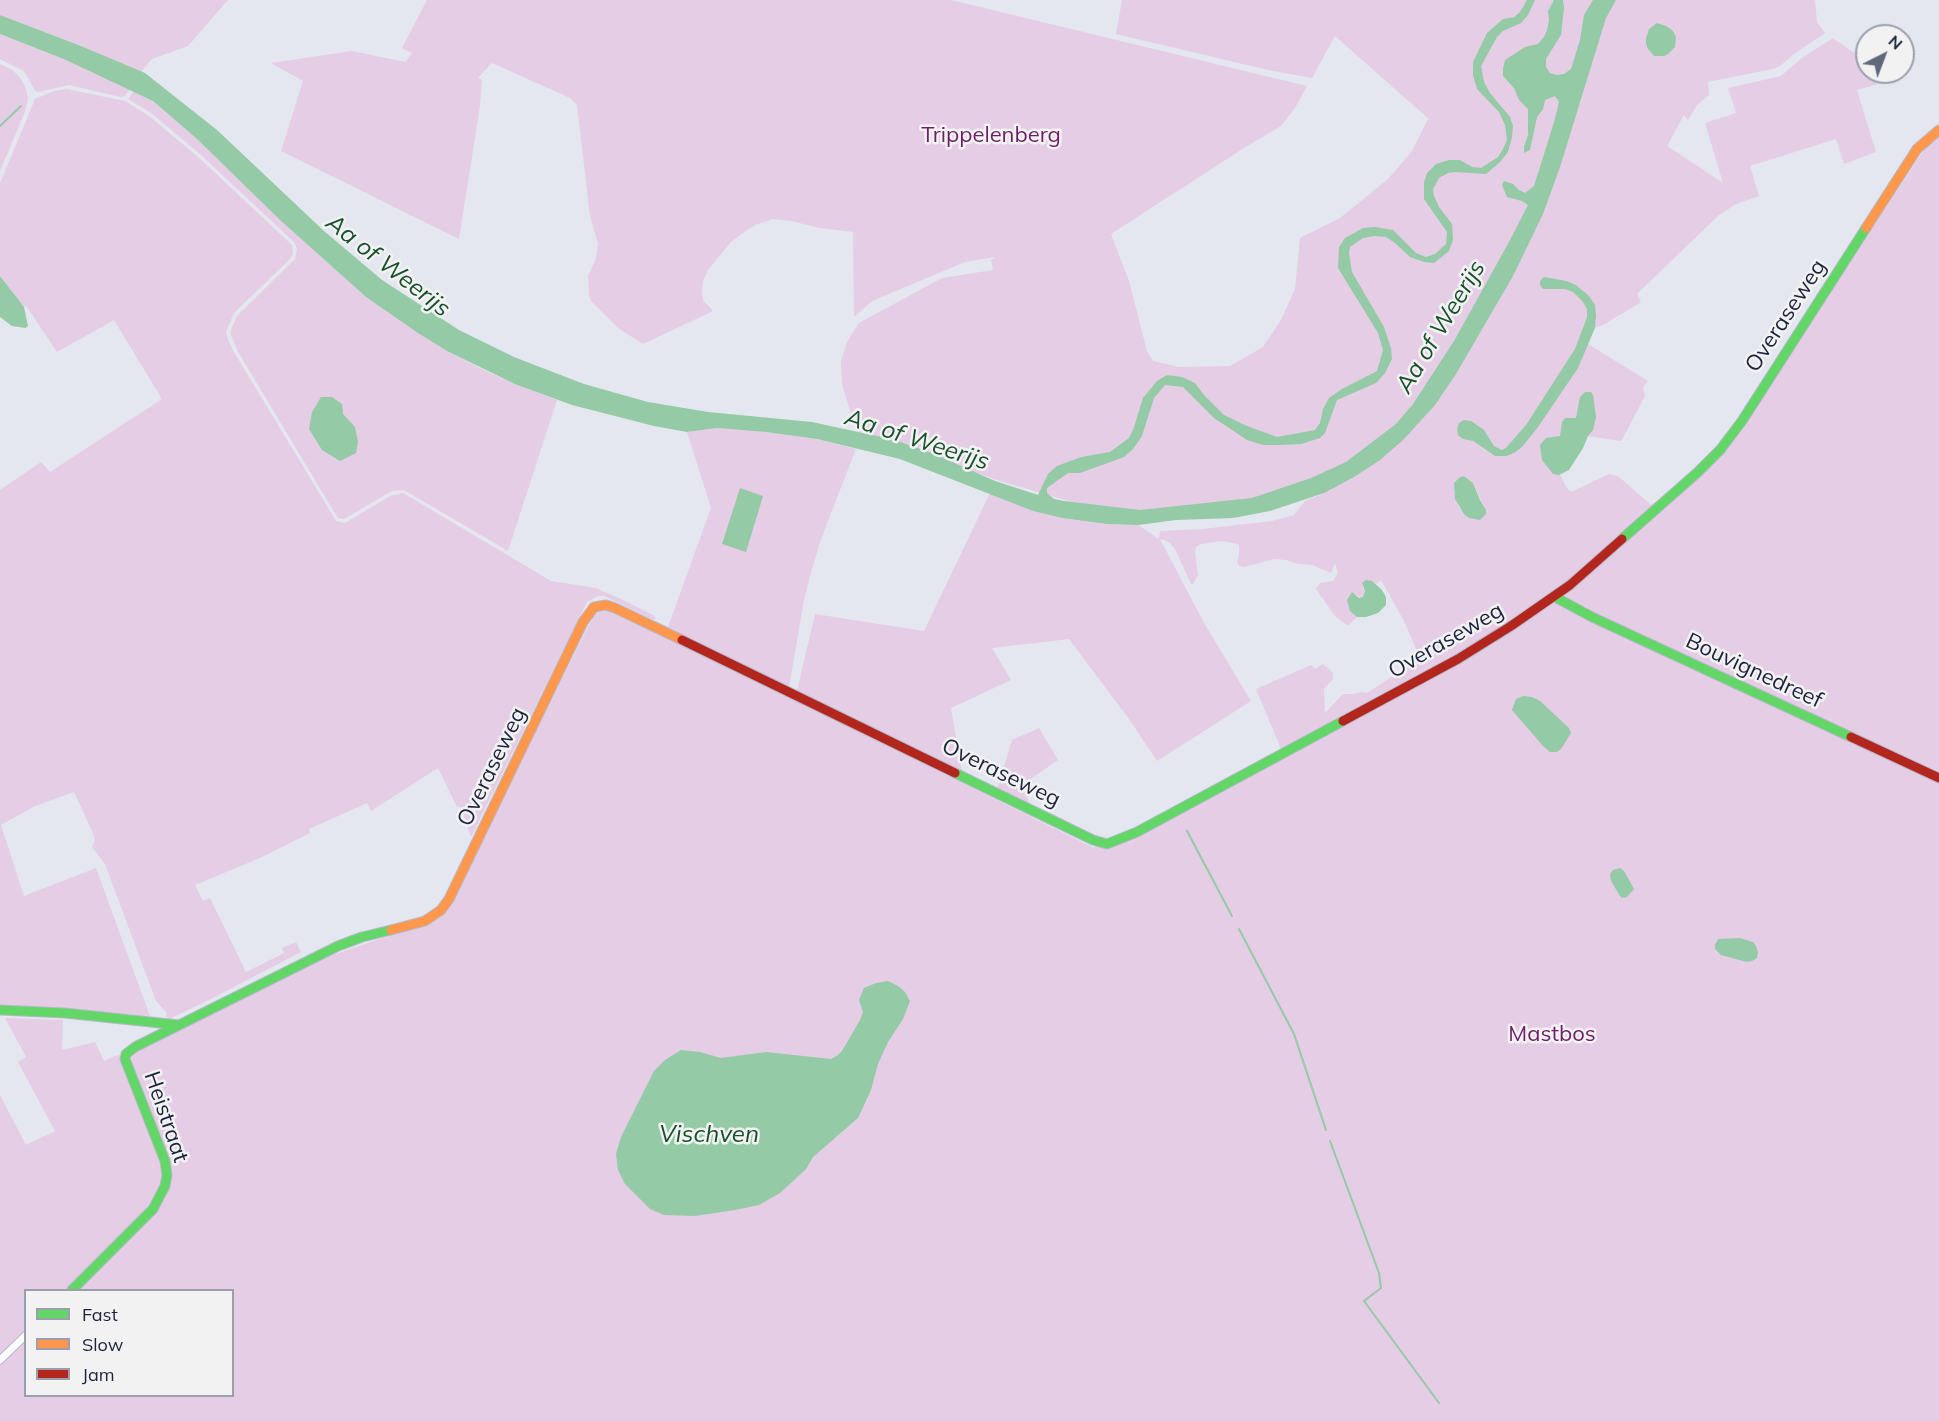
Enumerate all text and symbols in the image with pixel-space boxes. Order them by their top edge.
north arrow [1855,24,1915,84]
text: N [1885,31,1907,54]
park label: Trippelenberg [921,122,1061,148]
water label: Aa of Weerijs [320,209,456,323]
water label: Aa of Weerijs [1390,255,1492,399]
street label: Overaseweg [1740,255,1832,377]
water label: Aa of Weerijs [841,403,993,477]
street label: Overaseweg [1384,597,1508,685]
street label: Bouvignedreef [1682,628,1826,714]
street label: Overaseweg [452,703,532,831]
street label: Overaseweg [937,733,1065,813]
park label: Mastbos [1508,1021,1596,1047]
street label: Heistraat [138,1068,194,1166]
water label: Vischven [659,1121,759,1149]
legend [24,1289,234,1397]
text: Fast [82,1303,118,1326]
text: Slow [82,1333,123,1356]
text: Jam [82,1363,115,1386]

